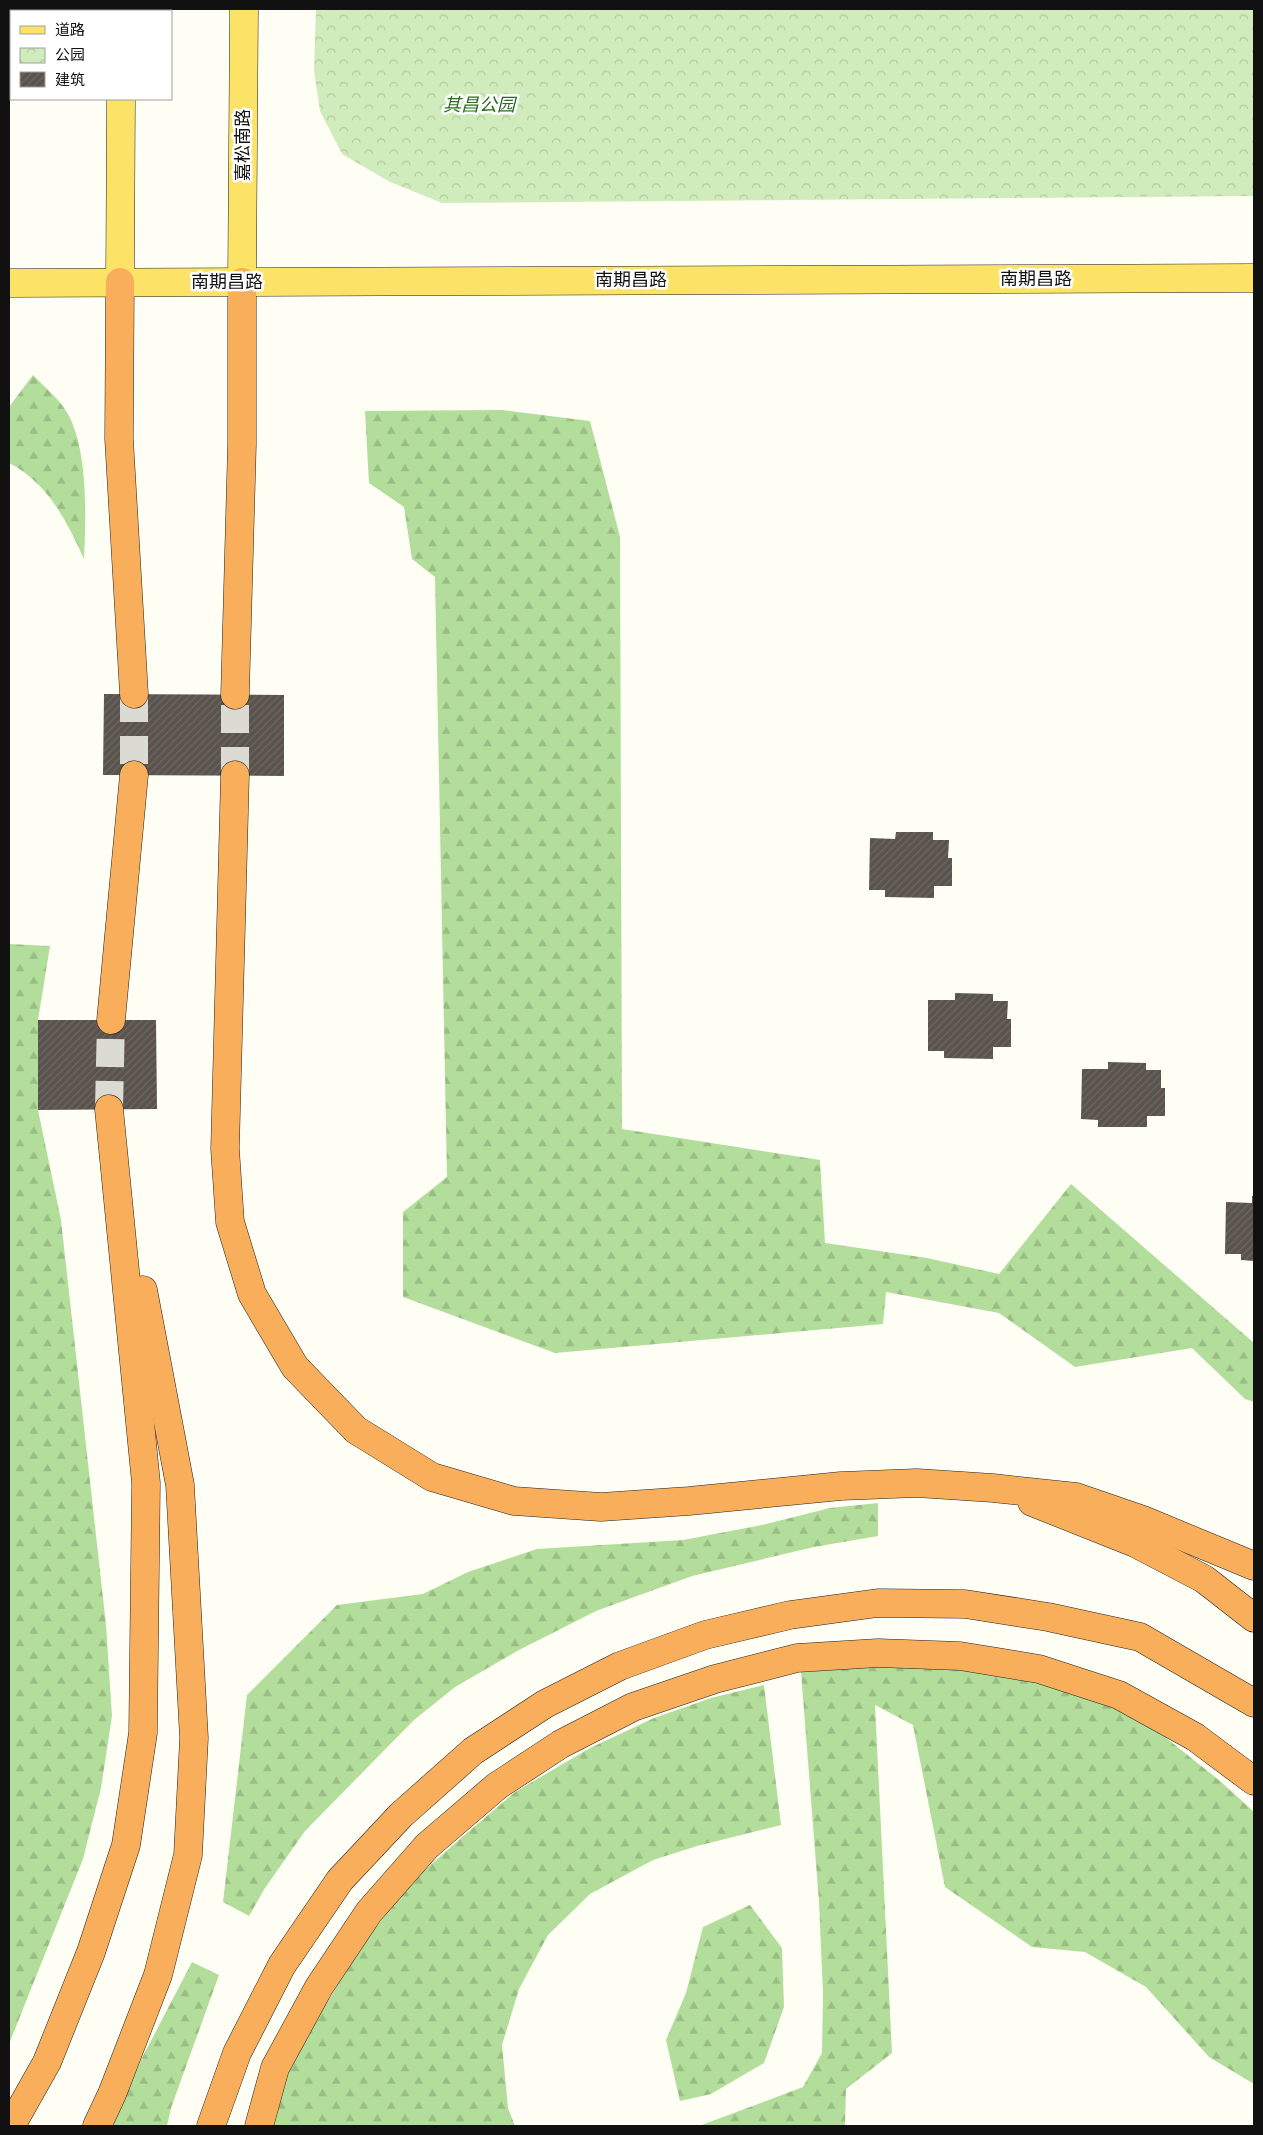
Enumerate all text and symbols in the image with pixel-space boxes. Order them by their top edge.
legend [10,10,172,100]
text: 道路 [55,20,85,39]
text: 公园 [55,45,85,64]
text: 建筑 [55,70,85,89]
park label: 其昌公园 [443,93,518,116]
street label: 嘉松南路 [231,109,254,181]
street label: 南期昌路 [1000,267,1072,290]
street label: 南期昌路 [595,268,667,291]
street label: 南期昌路 [191,270,263,293]

